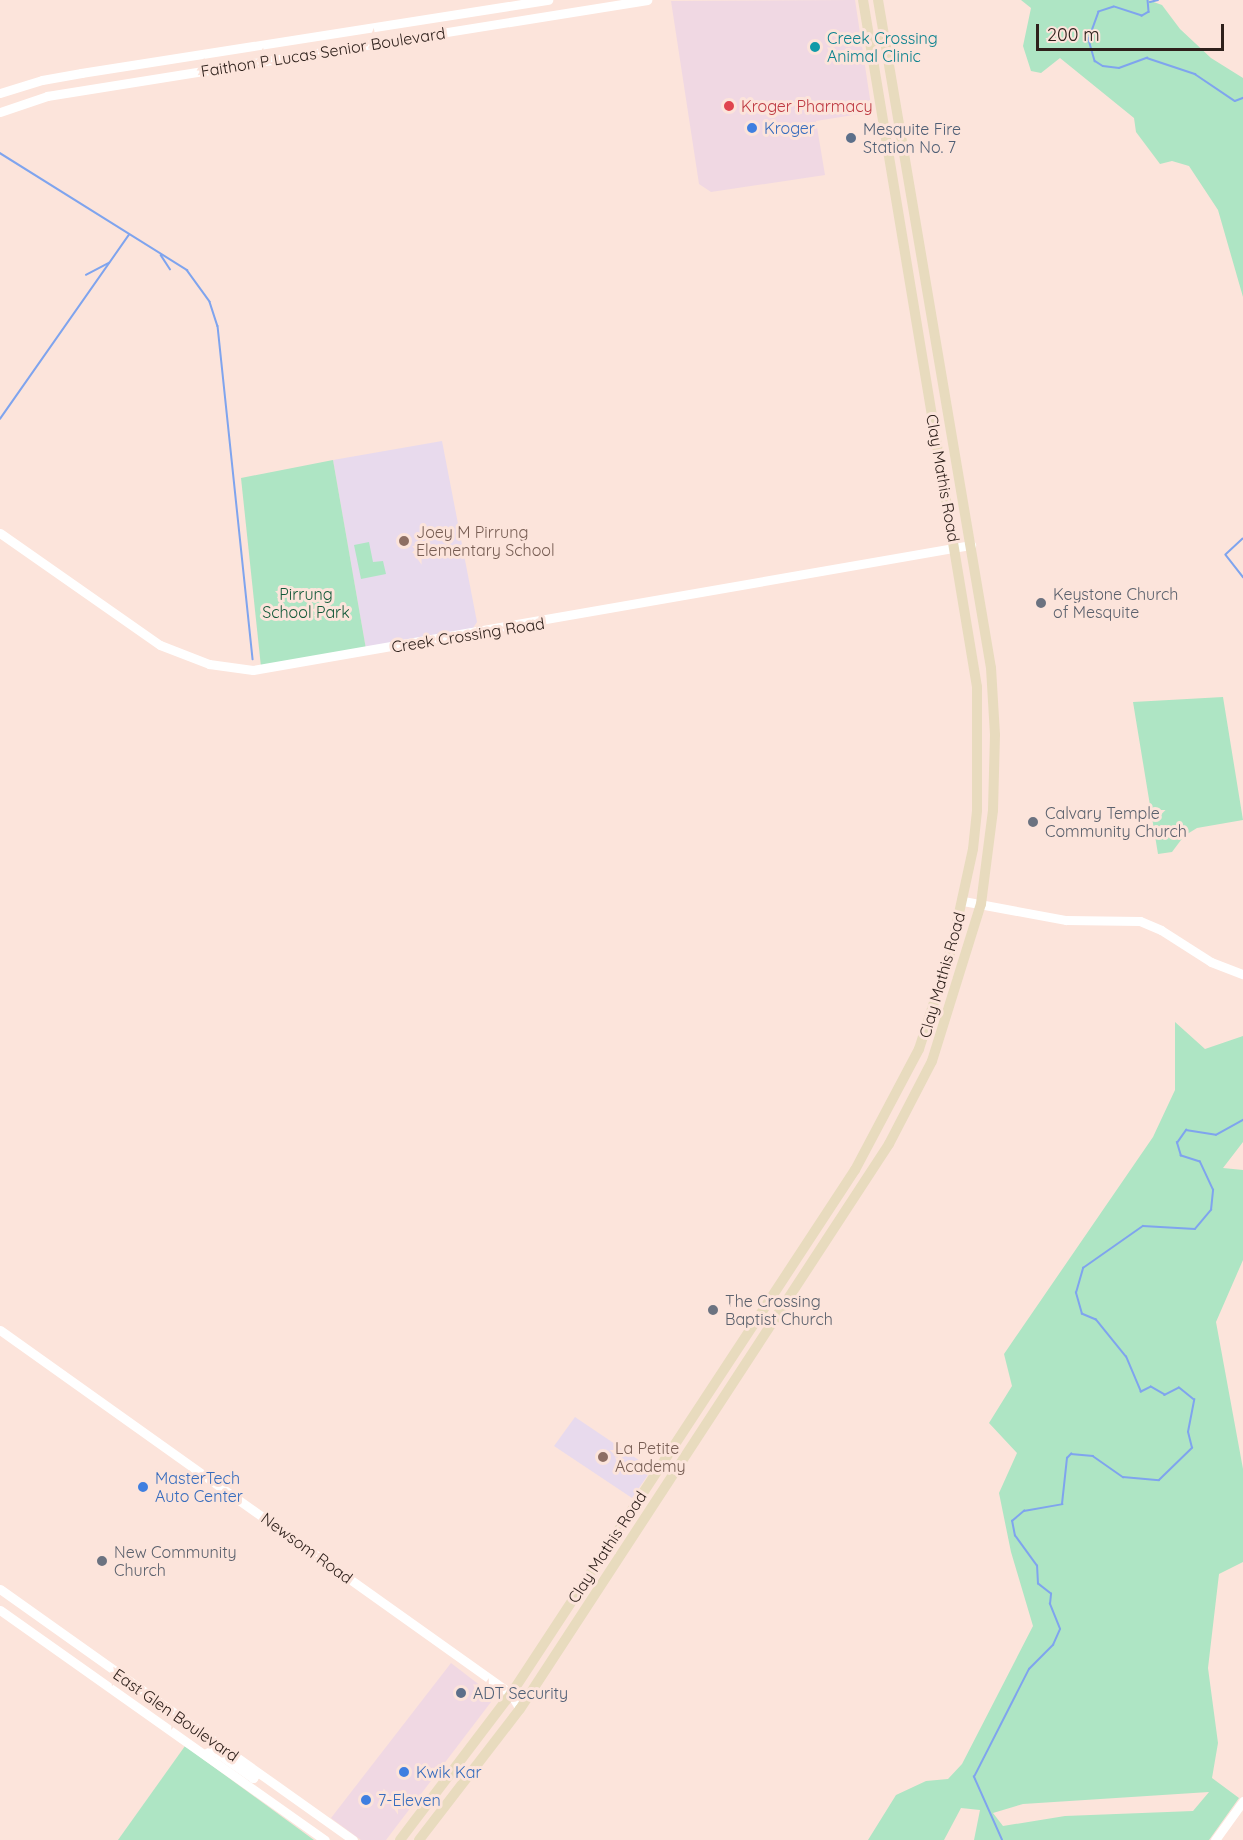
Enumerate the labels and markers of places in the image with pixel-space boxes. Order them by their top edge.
place label: Creek Crossing Animal Clinic [827,28,938,66]
marker: Creek Crossing Animal Clinic [808,40,822,54]
place label: Kroger Pharmacy [741,96,873,116]
marker: Kroger Pharmacy [722,99,736,113]
place label: Kroger [764,118,815,138]
place label: Mesquite Fire Station No. 7 [863,119,961,157]
marker: Kroger [745,121,759,135]
marker: Mesquite Fire Station No. 7 [844,131,858,145]
place label: Joey M Pirrung Elementary School [416,522,555,560]
marker: Joey M Pirrung Elementary School [397,534,411,548]
place label: Keystone Church of Mesquite [1053,584,1178,622]
marker: Keystone Church of Mesquite [1034,596,1048,610]
place label: Calvary Temple Community Church [1045,803,1187,841]
marker: Calvary Temple Community Church [1026,815,1040,829]
place label: The Crossing Baptist Church [725,1291,833,1329]
marker: The Crossing Baptist Church [706,1303,720,1317]
place label: La Petite Academy [615,1438,686,1476]
marker: La Petite Academy [596,1450,610,1464]
place label: MasterTech Auto Center [155,1468,243,1506]
marker: MasterTech Auto Center [136,1480,150,1494]
place label: New Community Church [114,1542,237,1580]
marker: New Community Church [95,1554,109,1568]
place label: ADT Security [473,1683,568,1703]
marker: ADT Security [454,1686,468,1700]
place label: Kwik Kar [416,1762,482,1782]
marker: Kwik Kar [397,1765,411,1779]
place label: 7-Eleven [378,1790,441,1810]
marker: 7-Eleven [359,1793,373,1807]

